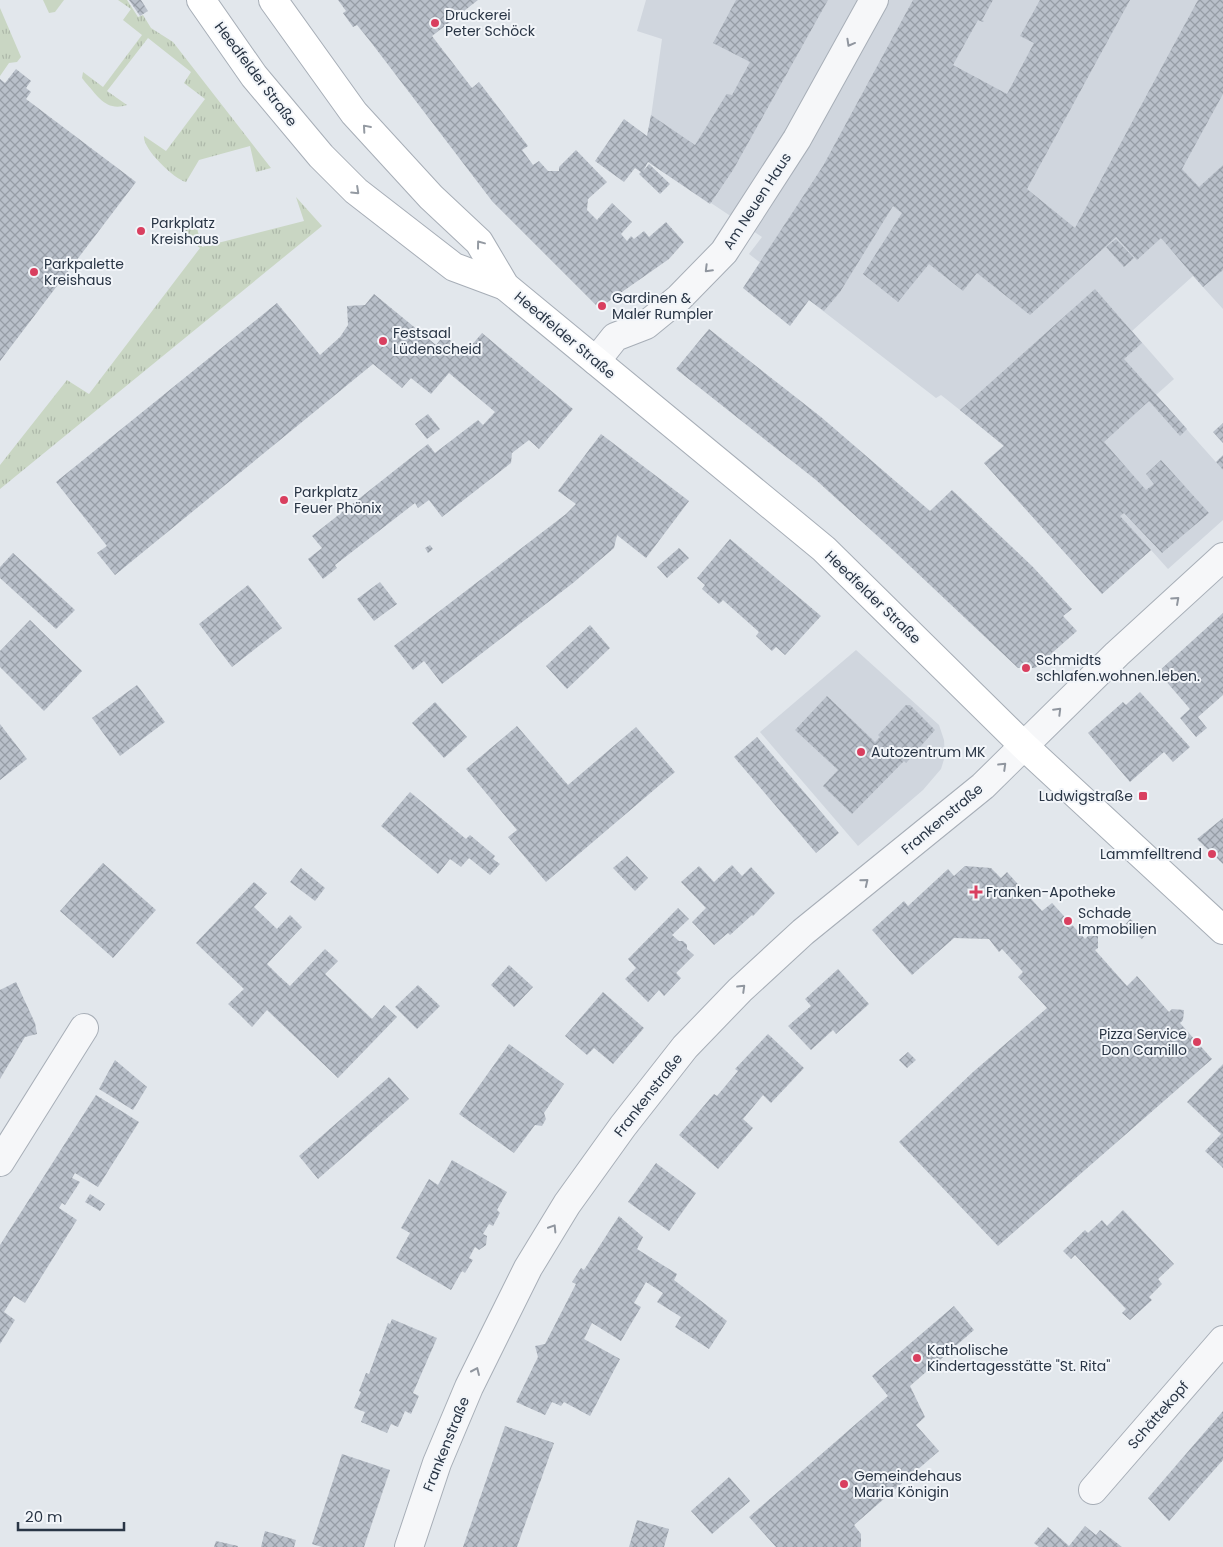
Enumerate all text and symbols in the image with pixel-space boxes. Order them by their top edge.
place label: Druckerei Peter Schöck [445,5,536,41]
street label: Heedfelder Straße [210,17,302,131]
marker: Druckerei Peter Schöck [429,17,441,29]
one-way arrow [846,37,856,46]
one-way arrow [364,125,372,134]
street label: Am Neuen Haus [718,149,796,253]
one-way arrow [350,185,359,194]
place label: Parkplatz Kreishaus [151,213,219,249]
marker: Parkplatz Kreishaus [135,225,147,237]
one-way arrow [477,241,485,250]
place label: Parkpalette Kreishaus [44,254,124,290]
one-way arrow [705,263,714,272]
marker: Parkpalette Kreishaus [28,266,40,278]
street label: Heedfelder Straße [510,287,620,384]
place label: Gardinen & Maler Rumpler [612,288,713,324]
marker: Gardinen & Maler Rumpler [596,300,608,312]
place label: Festsaal Lüdenscheid [393,323,481,359]
marker: Festsaal Lüdenscheid [377,335,389,347]
place label: Parkplatz Feuer Phönix [294,482,382,518]
marker: Parkplatz Feuer Phönix [278,494,290,506]
street label: Heedfelder Straße [821,546,926,648]
one-way arrow [1170,596,1179,605]
place label: Schmidts schlafen.wohnen.leben. [1036,650,1200,686]
marker: Schmidts schlafen.wohnen.leben. [1020,662,1032,674]
one-way arrow [1052,708,1061,717]
place label: Autozentrum MK [871,742,986,762]
marker: Autozentrum MK [855,746,867,758]
one-way arrow [997,763,1006,772]
street label: Frankenstraße [897,779,987,859]
place label: Ludwigstraße [1039,786,1133,806]
marker: Ludwigstraße [1137,790,1149,802]
place label: Lammfelltrend [1100,844,1202,864]
marker: Lammfelltrend [1206,848,1218,860]
one-way arrow [859,879,868,887]
place label: Franken-Apotheke [986,882,1116,902]
marker: Franken-Apotheke [970,886,982,898]
place label: Schade Immobilien [1078,903,1157,939]
marker: Schade Immobilien [1062,915,1074,927]
one-way arrow [737,985,746,994]
place label: Pizza Service Don Camillo [1099,1024,1187,1060]
marker: Pizza Service Don Camillo [1191,1036,1203,1048]
street label: Frankenstraße [609,1049,687,1141]
one-way arrow [546,1224,556,1233]
place label: Katholische Kindertagesstätte "St. Rita" [927,1340,1110,1376]
marker: Katholische Kindertagesstätte "St. Rita" [911,1352,923,1364]
one-way arrow [470,1367,481,1376]
street label: Schättekopf [1123,1376,1193,1453]
street label: Frankenstraße [418,1393,474,1495]
place label: Gemeindehaus Maria Königin [854,1466,962,1502]
marker: Gemeindehaus Maria Königin [838,1478,850,1490]
scale bar [18,1500,124,1532]
text: 20 m [25,1506,63,1527]

